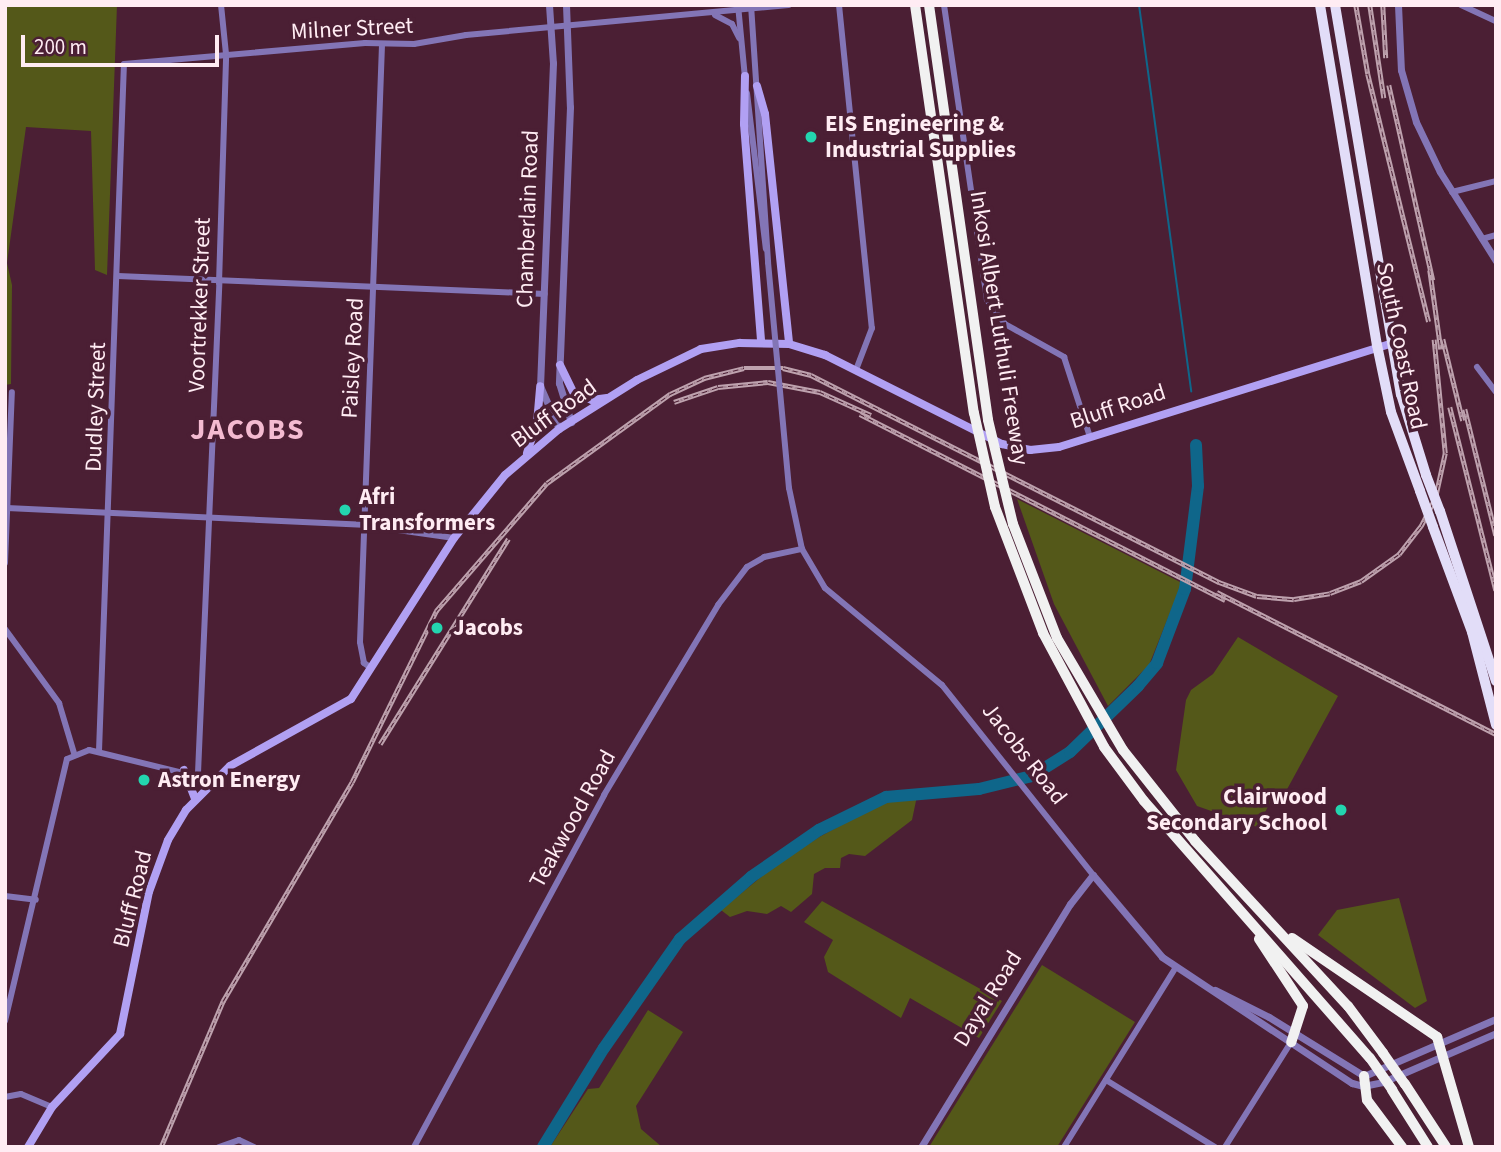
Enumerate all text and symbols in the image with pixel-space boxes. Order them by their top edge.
street label: Milner Street [290,12,414,46]
scale bar [24,21,222,65]
text: 200 m [34,32,87,62]
place label: EIS Engineering & Industrial Supplies [825,110,1016,164]
marker: EIS Engineering & Industrial Supplies [803,129,819,145]
street label: Chamberlain Road [511,130,545,308]
street label: Inkosi Albert Luthuli Freeway [964,189,1034,467]
street label: Voortrekker Street [183,217,217,393]
street label: South Coast Road [1370,260,1432,432]
street label: Paisley Road [336,297,370,419]
street label: Dudley Street [80,342,112,472]
street label: Bluff Road [506,374,602,454]
street label: Bluff Road [1067,379,1169,435]
district label: JACOBS [191,412,305,448]
place label: Afri Transformers [359,483,495,537]
marker: Afri Transformers [337,502,353,518]
place label: Jacobs [453,614,523,642]
marker: Jacobs [427,618,447,638]
street label: Jacobs Road [976,698,1072,810]
street label: Teakwood Road [524,745,622,893]
place label: Astron Energy [158,766,300,794]
marker: Astron Energy [136,772,152,788]
place label: Clairwood Secondary School [1146,783,1327,837]
marker: Clairwood Secondary School [1333,802,1349,818]
street label: Bluff Road [108,848,158,950]
street label: Dayal Road [948,946,1028,1052]

